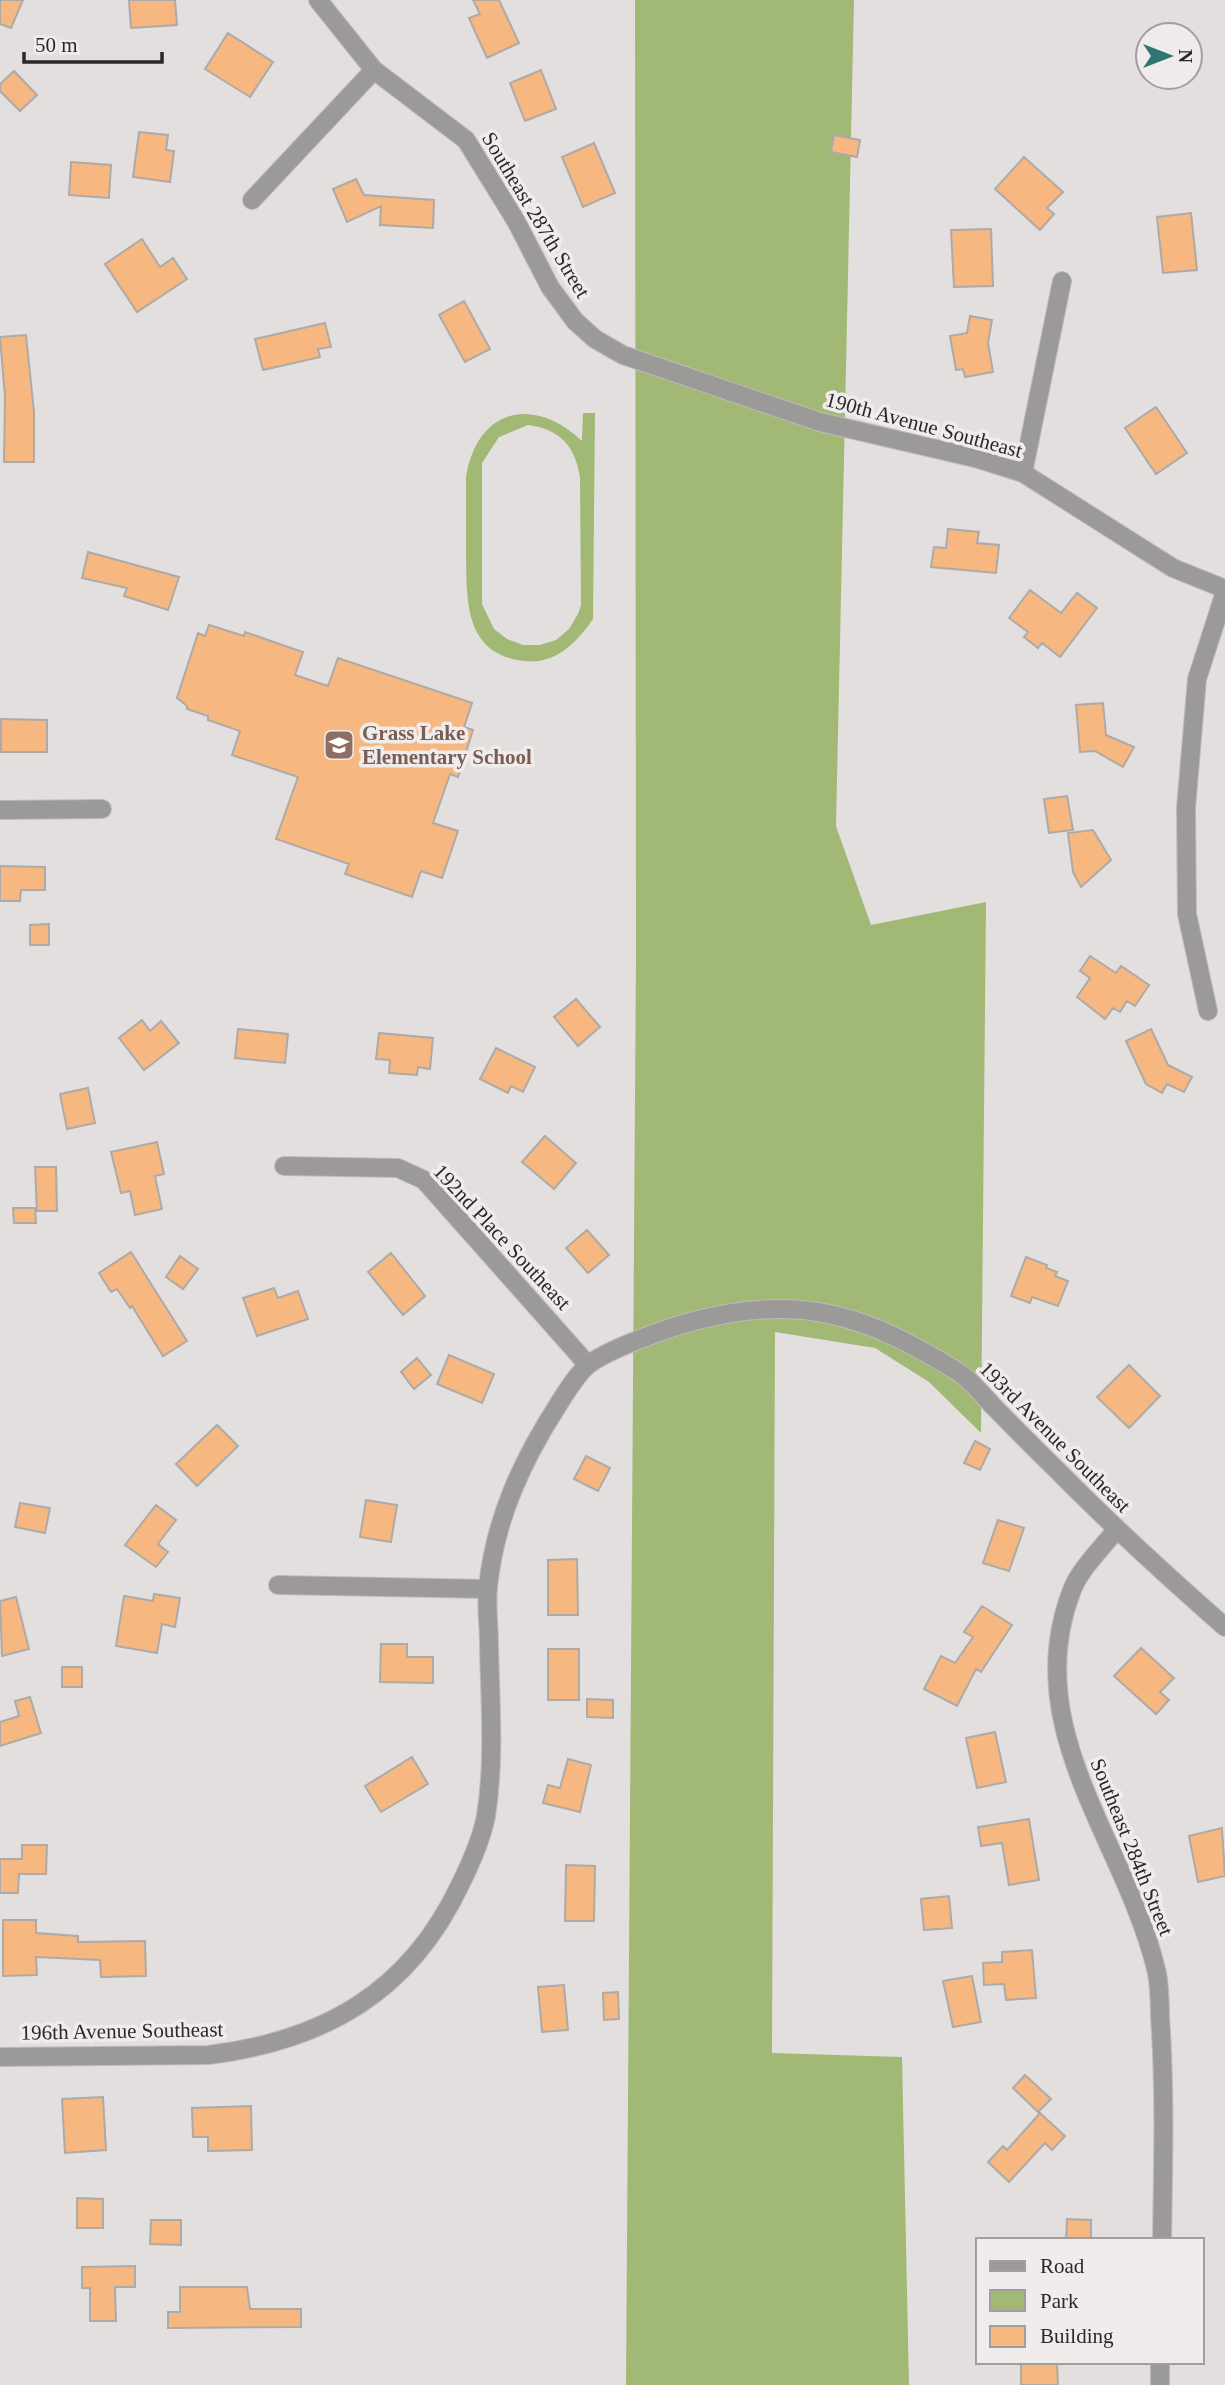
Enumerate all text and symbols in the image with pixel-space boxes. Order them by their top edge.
scale bar [24,21,163,65]
north arrow [1134,21,1204,91]
text: 50 m [35,33,78,57]
text: N [1175,49,1196,63]
street label: Southeast 287th Street [477,128,595,302]
street label: 190th Avenue Southeast [823,387,1025,463]
place label: Grass Lake Elementary School [362,721,532,769]
school or university icon: Grass Lake Elementary School [322,728,356,762]
street label: 192nd Place Southeast [428,1159,576,1315]
street label: 193rd Avenue Southeast [974,1356,1136,1518]
street label: Southeast 284th Street [1085,1755,1179,1939]
street label: 196th Avenue Southeast [21,2017,224,2045]
legend [976,2238,1204,2364]
text: Road [1040,2254,1085,2278]
text: Park [1040,2289,1079,2313]
text: Building [1040,2324,1114,2348]

